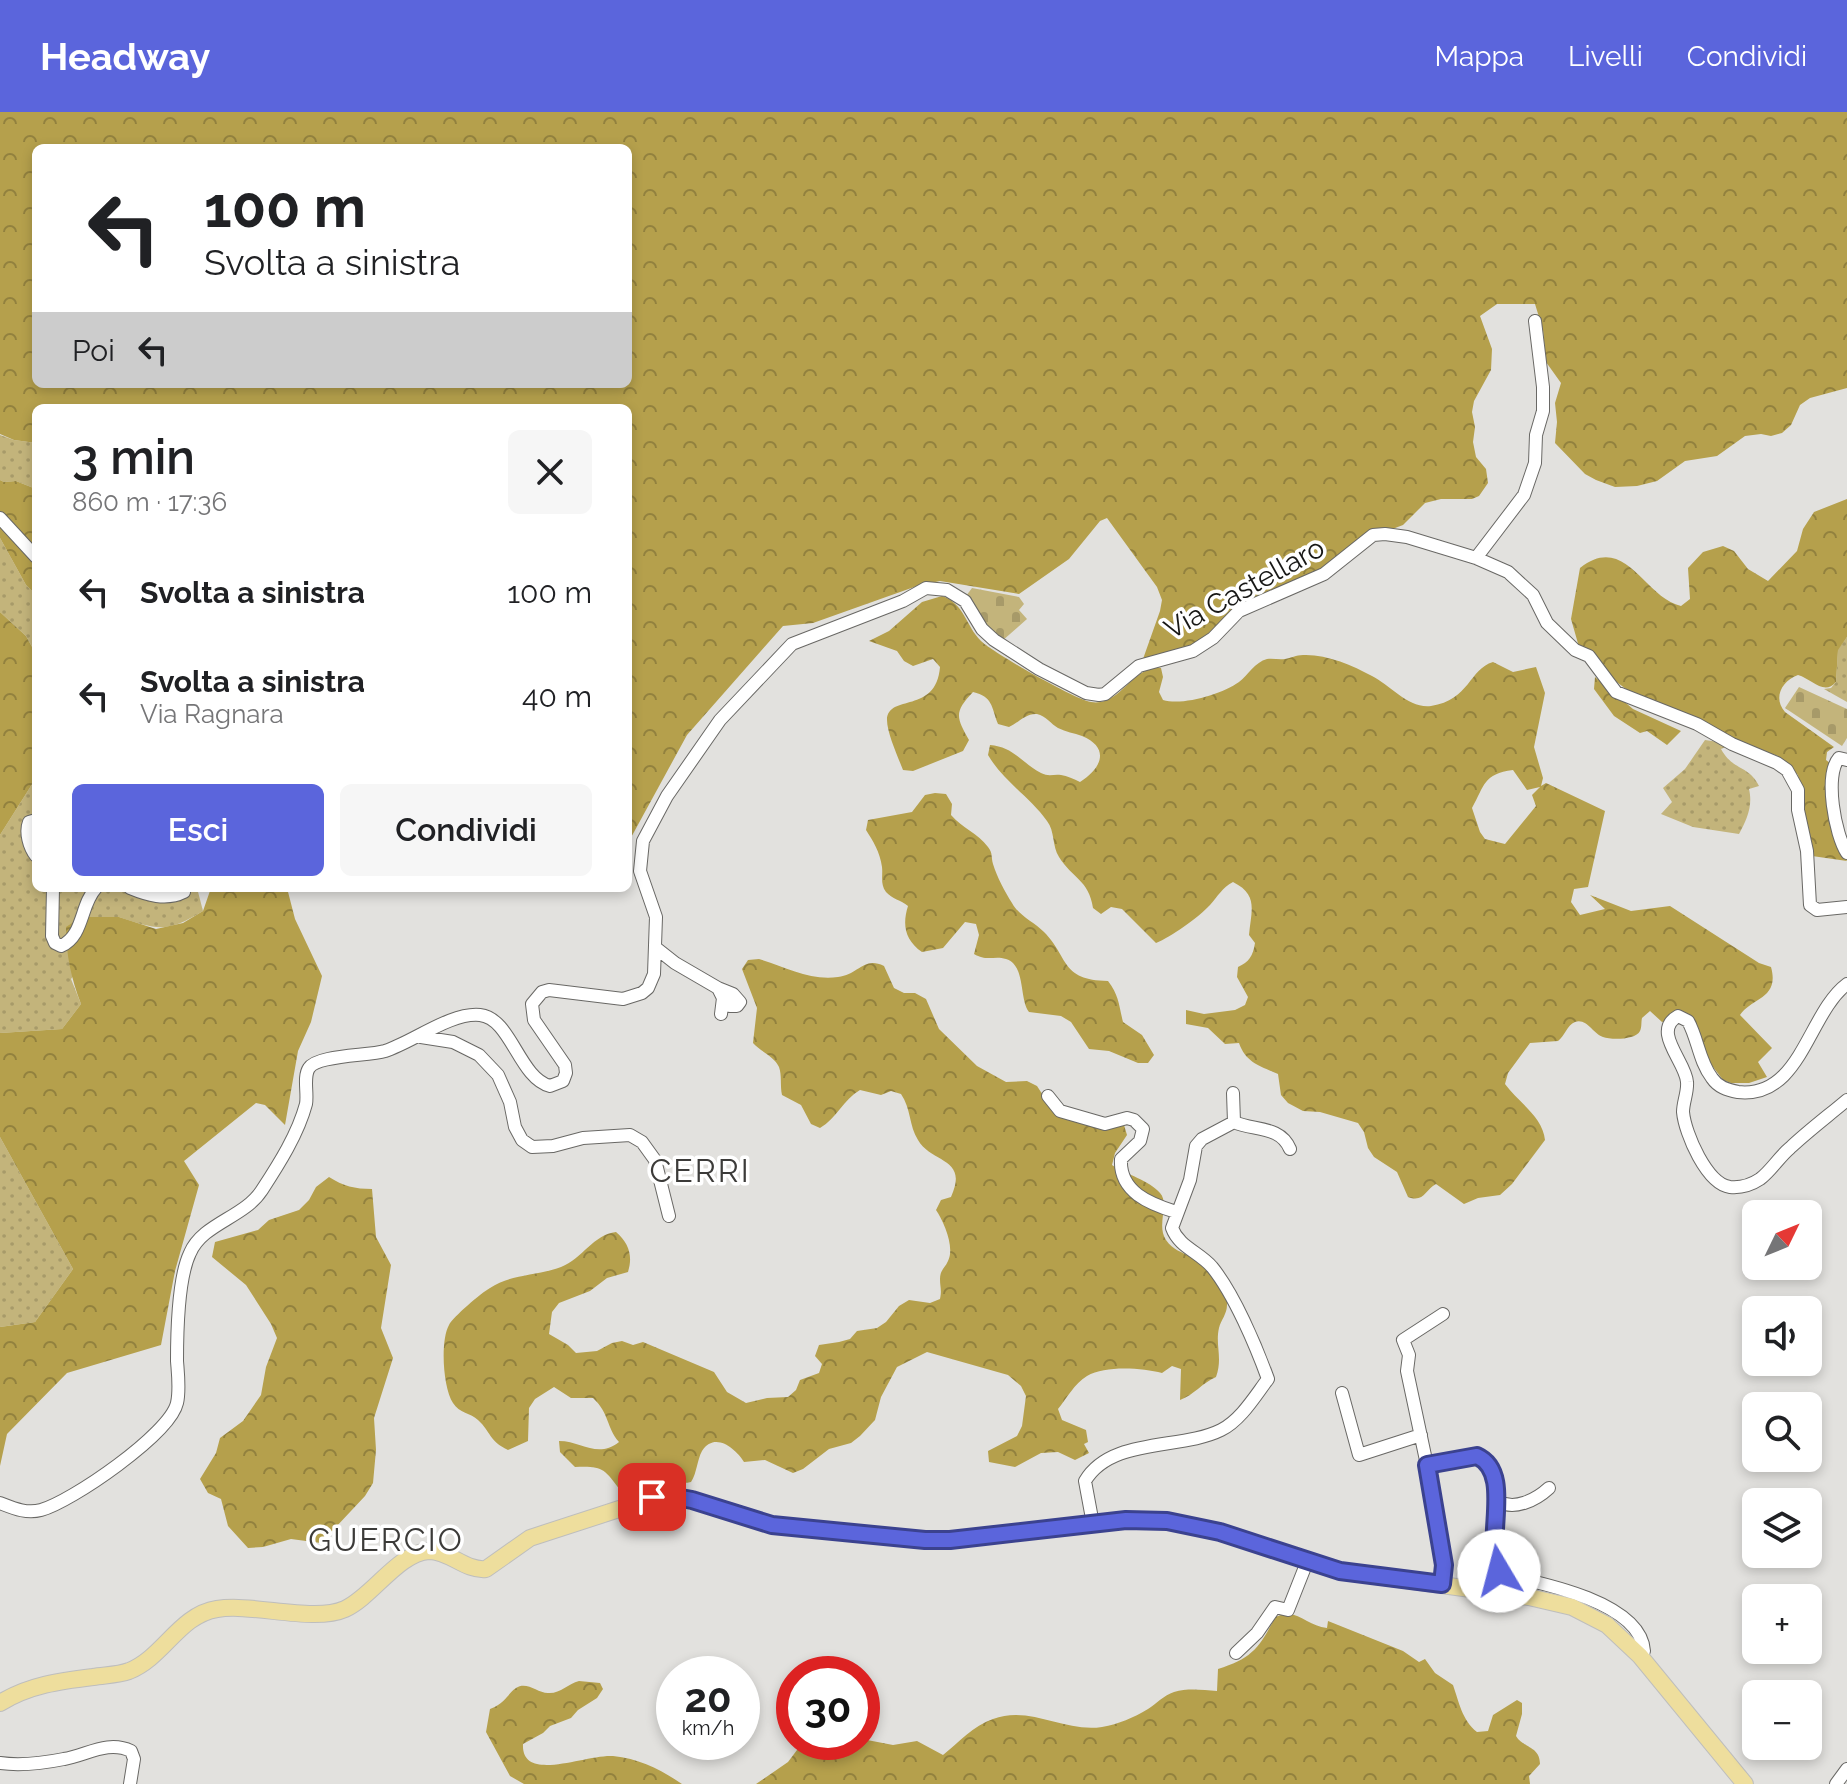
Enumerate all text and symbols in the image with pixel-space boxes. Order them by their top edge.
text: Headway [40,34,210,79]
text: Mappa [1435,40,1524,73]
text: Livelli [1568,40,1643,73]
text: Condividi [1687,40,1807,73]
text: 100 m [204,174,366,240]
icon: left [72,176,176,280]
text: Svolta a sinistra [204,241,460,283]
icon: left [131,328,175,372]
text: Poi [72,333,115,368]
text: 3 min [72,429,195,485]
button: close [508,430,592,514]
text: 860 m · 17:36 [72,487,227,517]
street label: Via Castellaro [1159,531,1330,646]
icon: left [72,570,116,614]
text: Svolta a sinistra [140,575,365,610]
text: 100 m [507,575,592,610]
text: Svolta a sinistra [140,664,365,699]
icon: left [72,674,116,718]
text: 40 m [522,679,592,714]
text: Via Ragnara [140,699,284,729]
button: Esci [72,784,324,876]
button: Condividi [340,784,592,876]
district label: CERRI [649,1152,751,1189]
north arrow [1742,1200,1822,1280]
map controls [1742,1200,1822,1760]
button: sound [1742,1296,1822,1376]
button: search [1742,1392,1822,1472]
pin [618,1463,686,1531]
icon: arrive [630,1475,674,1519]
button: layers [1742,1488,1822,1568]
district label: GUERCIO [308,1521,464,1558]
position arrow [1457,1529,1541,1613]
button: + [1742,1584,1822,1664]
speed limit sign: 30 [776,1656,880,1760]
text: 20 [684,1674,732,1721]
button: − [1742,1680,1822,1760]
text: km/h [682,1716,734,1740]

